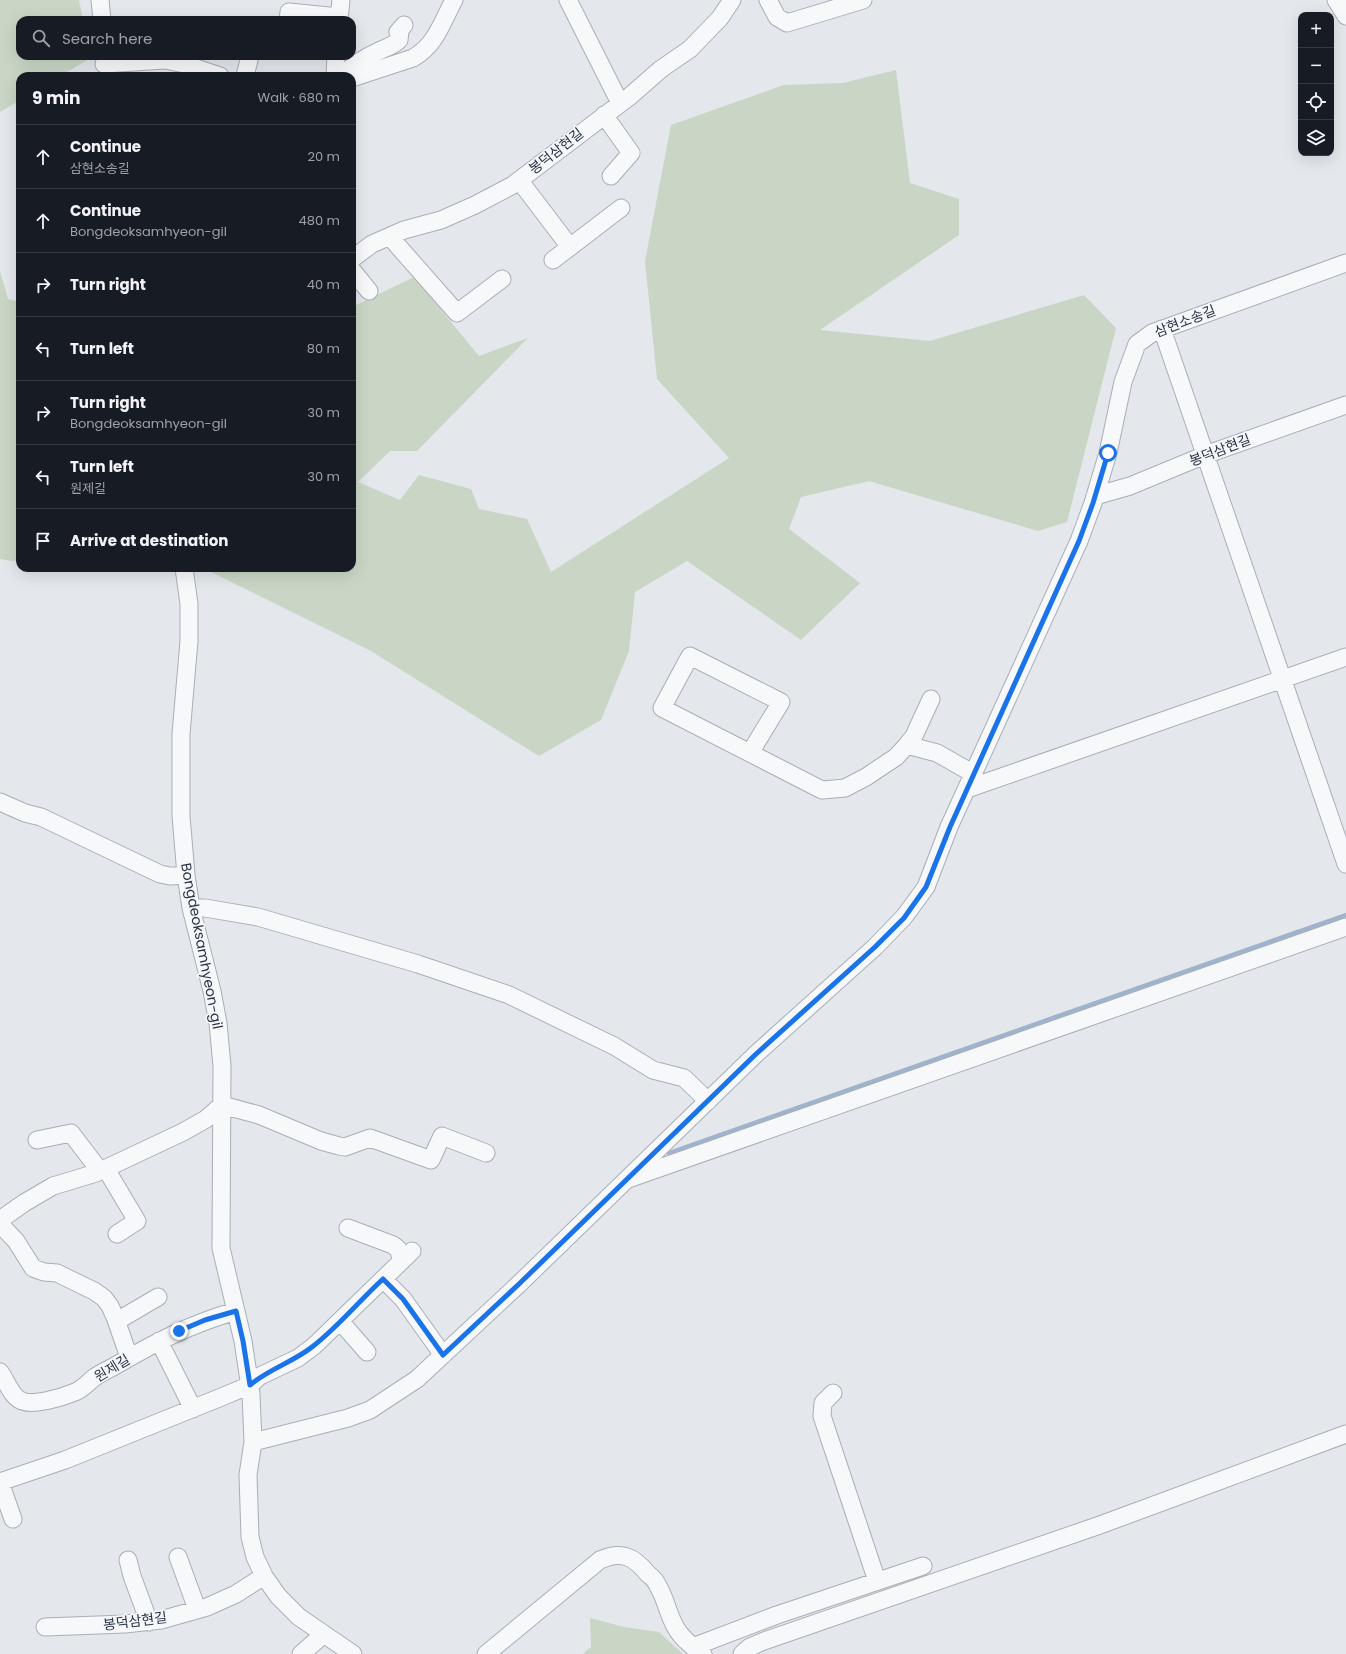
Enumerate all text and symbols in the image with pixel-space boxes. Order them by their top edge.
map controls [1298,12,1334,156]
button: + [1298,12,1334,48]
search box [16,16,356,60]
icon: search [30,27,52,49]
text: Search here [62,28,152,49]
button: − [1298,48,1334,84]
button: locate [1298,84,1334,120]
text: 9 min [32,86,81,110]
text: Walk · 680 m [257,88,340,107]
button: layers [1298,120,1334,156]
street label: 봉덕삼현길 [524,123,588,179]
text: Continue [70,136,141,157]
icon: ahead [32,146,54,168]
text: 20 m [307,147,340,166]
text: 삼현소송길 [70,159,130,178]
text: Continue [70,200,141,221]
icon: ahead [32,210,54,232]
text: 480 m [299,211,340,230]
text: Bongdeoksamhyeon-gil [70,222,227,241]
icon: right [32,274,54,296]
text: Turn right [70,274,146,295]
text: 40 m [307,275,340,294]
street label: 삼현소송길 [1151,300,1219,342]
icon: left [32,338,54,360]
text: Turn left [70,338,134,359]
text: 80 m [307,339,340,358]
text: Turn right [70,392,146,413]
icon: right [32,402,54,424]
text: 30 m [307,403,340,422]
text: Bongdeoksamhyeon-gil [70,414,227,433]
street label: 봉덕삼현길 [1186,429,1254,471]
route start [1099,444,1117,462]
text: Turn left [70,456,134,477]
icon: left [32,466,54,488]
text: 30 m [307,467,340,486]
text: 원제길 [70,479,106,498]
icon: arrive [32,530,54,552]
text: Arrive at destination [70,530,228,551]
street label: Bongdeoksamhyeon-gil [176,861,228,1031]
route end [170,1322,188,1340]
street label: 원제길 [90,1349,134,1387]
street label: 봉덕삼현길 [102,1607,168,1635]

